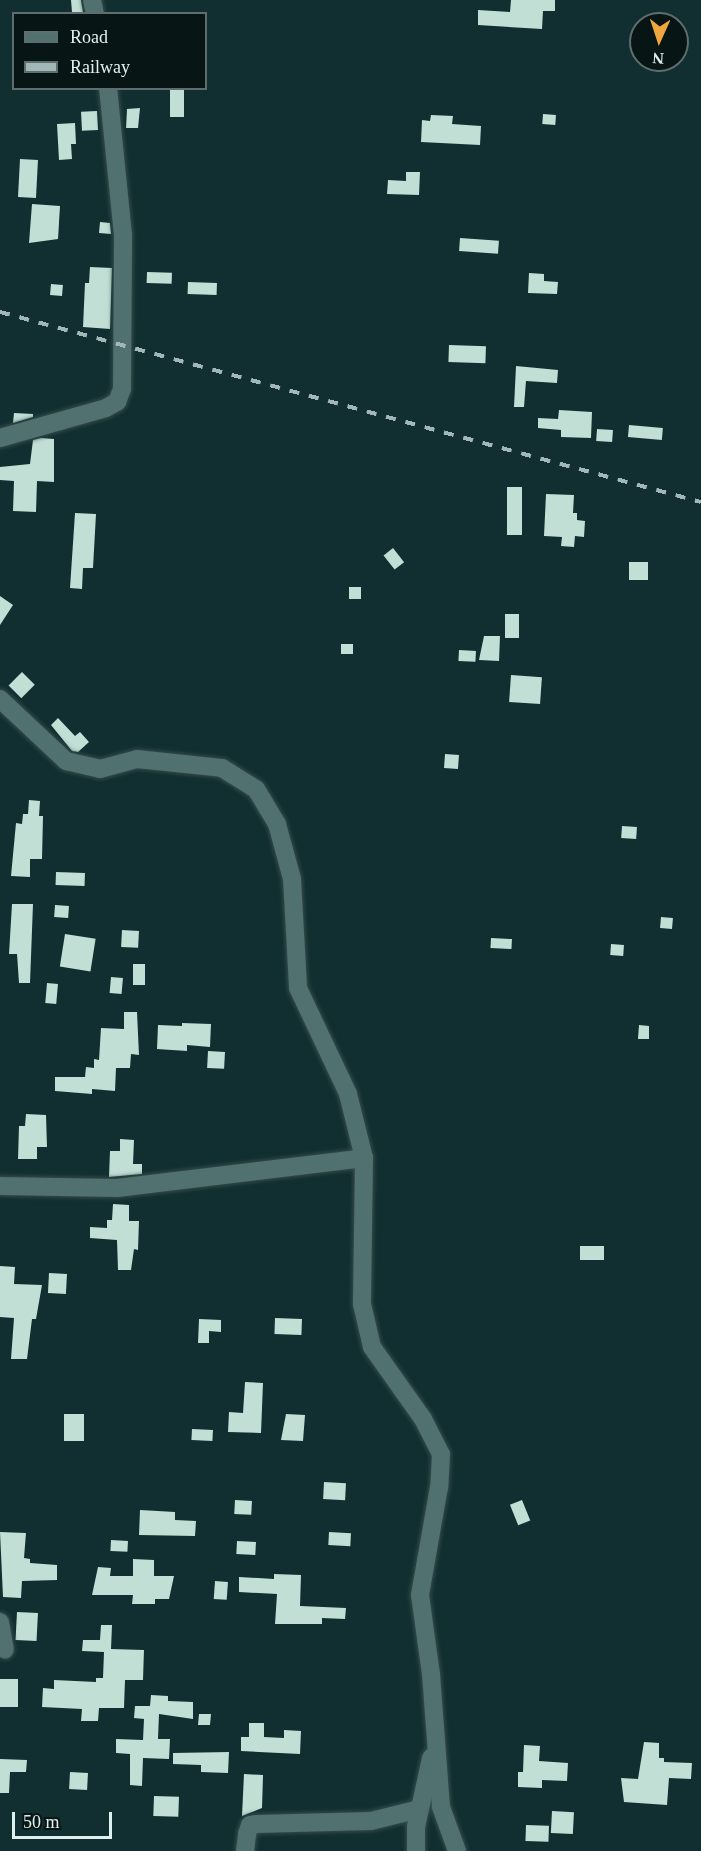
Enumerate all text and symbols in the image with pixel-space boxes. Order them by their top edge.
legend [12,12,207,90]
north arrow [629,12,689,72]
text: Road [70,27,108,47]
text: N [652,50,664,67]
text: Railway [70,57,130,77]
scale bar [15,1800,116,1838]
text: 50 m [23,1812,60,1832]

